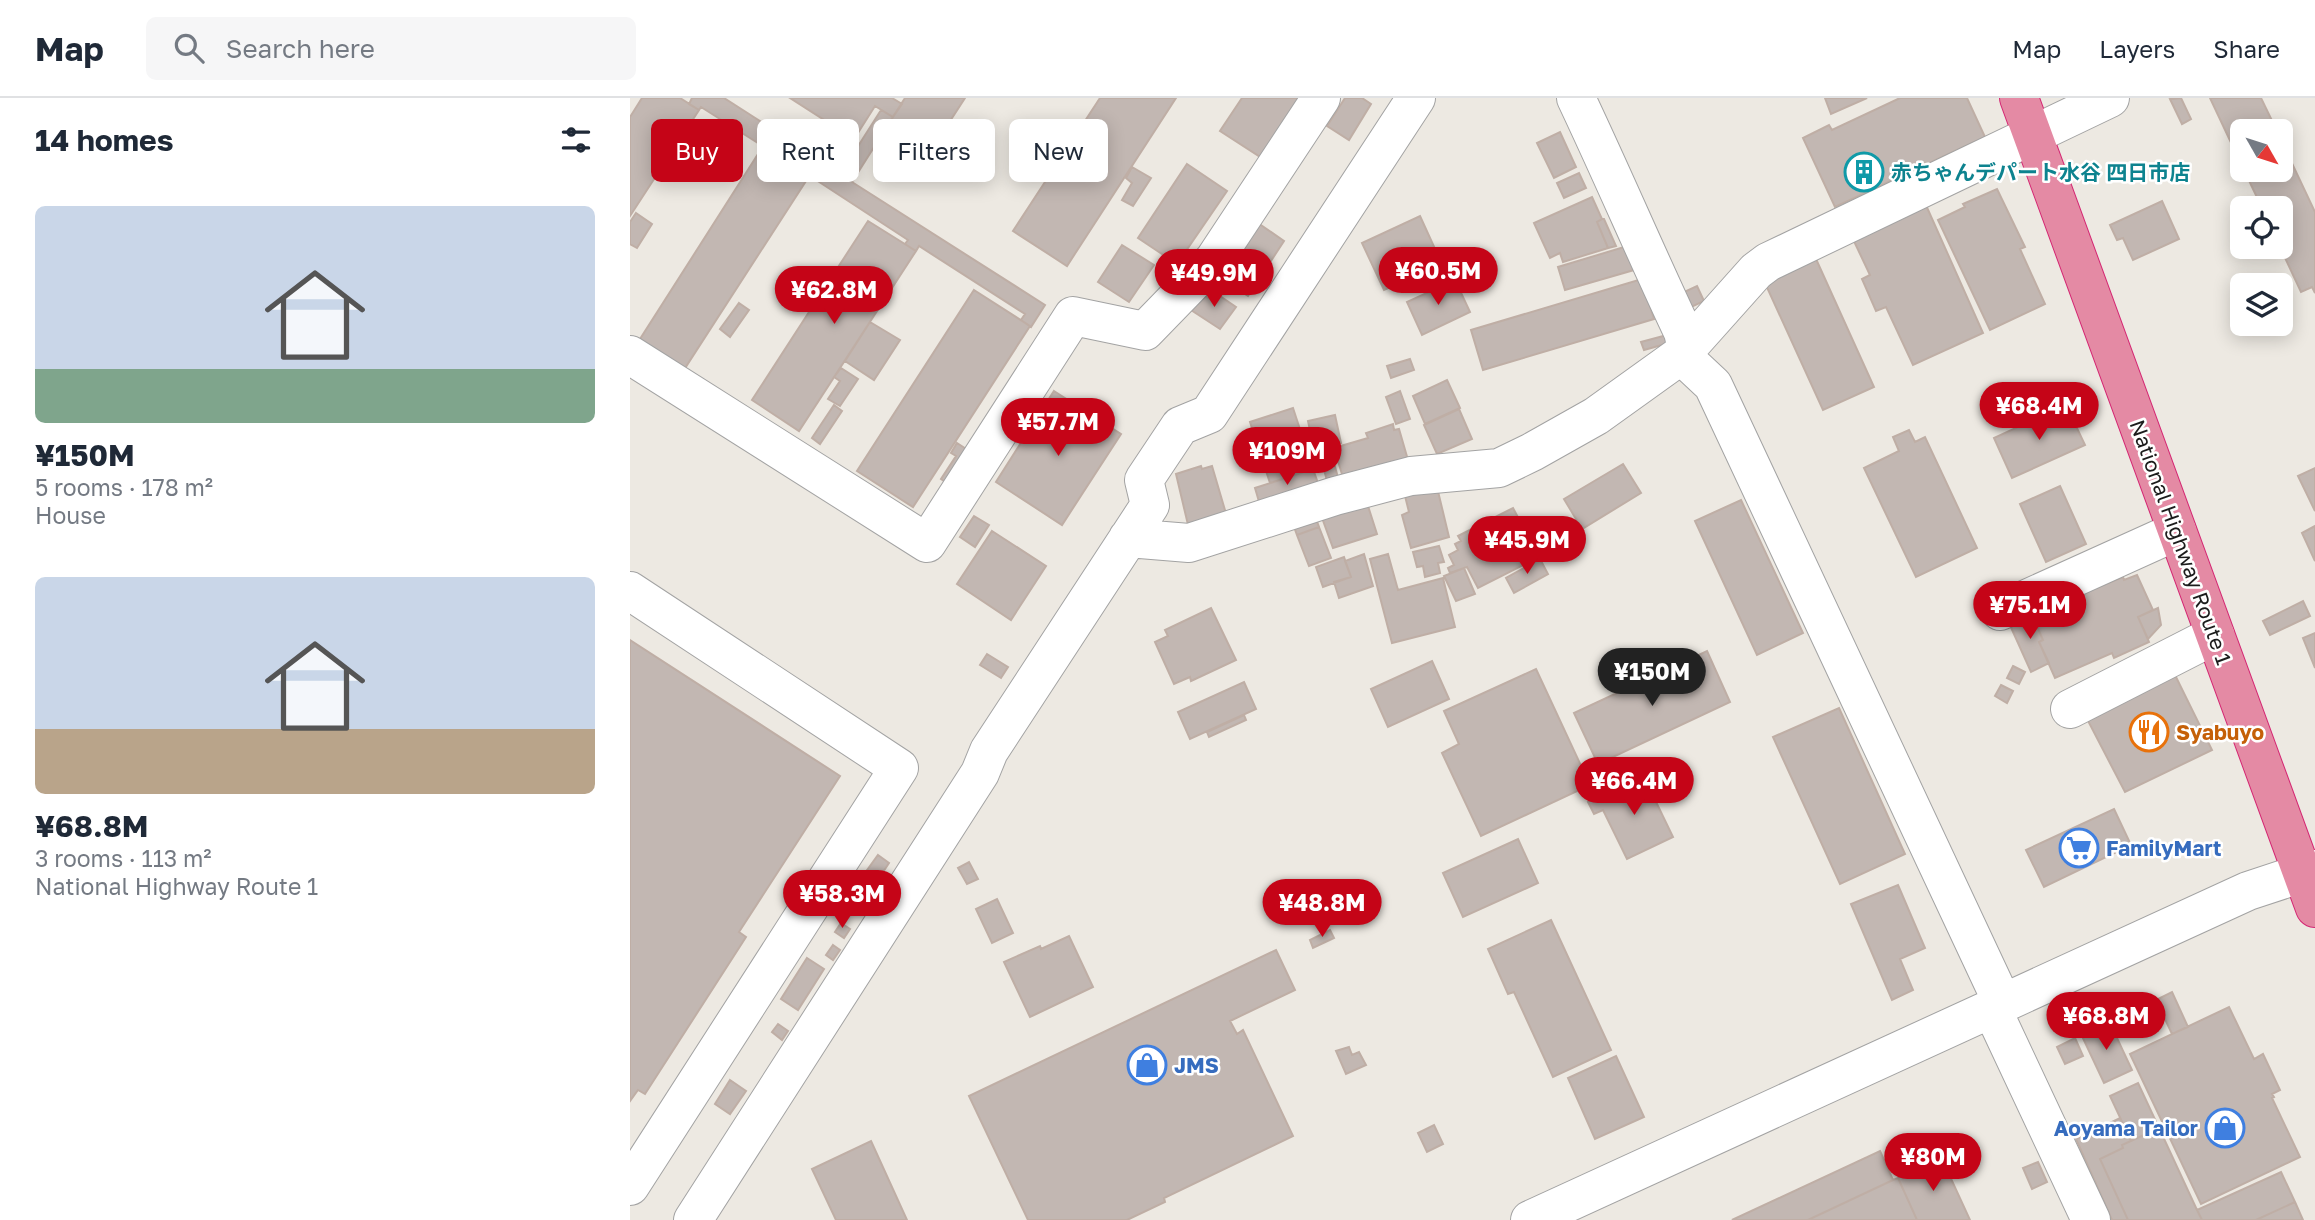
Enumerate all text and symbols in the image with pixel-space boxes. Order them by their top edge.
search box [146,17,636,80]
text: Map [35,29,104,68]
icon: search [170,29,208,67]
text: Search here [226,33,375,64]
text: Map [2012,34,2061,63]
text: Layers [2099,34,2175,63]
text: Share [2213,34,2280,63]
chip: Buy [651,119,743,182]
chip: Rent [757,119,859,182]
chip: Filters [873,119,995,182]
chip: New [1009,119,1108,182]
north arrow [2230,119,2292,182]
map controls [2230,119,2293,336]
icon: filters [557,121,595,159]
text: 14 homes [35,122,174,158]
building icon: 赤ちゃんデパート水谷 四日市店 [1843,151,1885,193]
place label: 赤ちゃんデパート水谷 四日市店 [1891,159,2190,185]
button: locate [2230,196,2293,259]
pin: ¥60.5M [1381,248,1495,307]
pin: ¥49.9M [1157,250,1271,309]
icon: home [252,252,378,378]
text: ¥60.5M [1395,256,1481,284]
text: ¥49.9M [1171,258,1257,286]
pin: ¥62.8M [777,266,891,326]
button: layers [2230,273,2293,336]
text: ¥62.8M [791,275,877,303]
pin: ¥68.4M [1982,382,2096,442]
text: ¥68.4M [1996,391,2082,419]
pin: ¥57.7M [1001,398,1115,458]
text: ¥57.7M [1017,407,1099,435]
street label: National Highway Route 1 [2125,416,2237,668]
pin: ¥109M [1238,428,1336,487]
text: ¥109M [1248,436,1326,464]
text: ¥150M [35,437,135,473]
text: 5 rooms · 178 m² [35,473,213,501]
text: House [35,501,106,529]
pin: ¥45.9M [1470,517,1584,576]
text: ¥45.9M [1484,525,1570,553]
pin: ¥75.1M [1973,582,2087,641]
text: ¥75.1M [1989,590,2071,618]
icon: home [252,623,378,749]
pin: ¥150M [1603,648,1701,708]
text: ¥150M [1614,657,1690,685]
restaurant icon: Syabuyo [2128,711,2170,753]
place label: Syabuyo [2176,719,2264,745]
pin: ¥66.4M [1577,758,1691,817]
text: ¥66.4M [1591,766,1677,794]
text: ¥68.8M [35,808,149,844]
supermarket icon: FamilyMart [2058,827,2100,869]
place label: FamilyMart [2106,835,2221,861]
text: 3 rooms · 113 m² [35,844,212,872]
pin: ¥58.3M [785,870,899,930]
text: National Highway Route 1 [35,872,318,900]
text: ¥58.3M [799,879,885,907]
pin: ¥48.8M [1265,880,1379,939]
text: ¥48.8M [1279,888,1365,916]
pin: ¥68.8M [2049,992,2163,1052]
text: ¥68.8M [2062,1001,2150,1029]
shop icon: JMS [1126,1044,1168,1086]
place label: JMS [1174,1052,1219,1078]
shop icon: Aoyama Tailor [2204,1107,2246,1149]
place label: Aoyama Tailor [2054,1115,2198,1141]
pin: ¥80M [1892,1134,1974,1193]
text: ¥80M [1900,1142,1966,1170]

